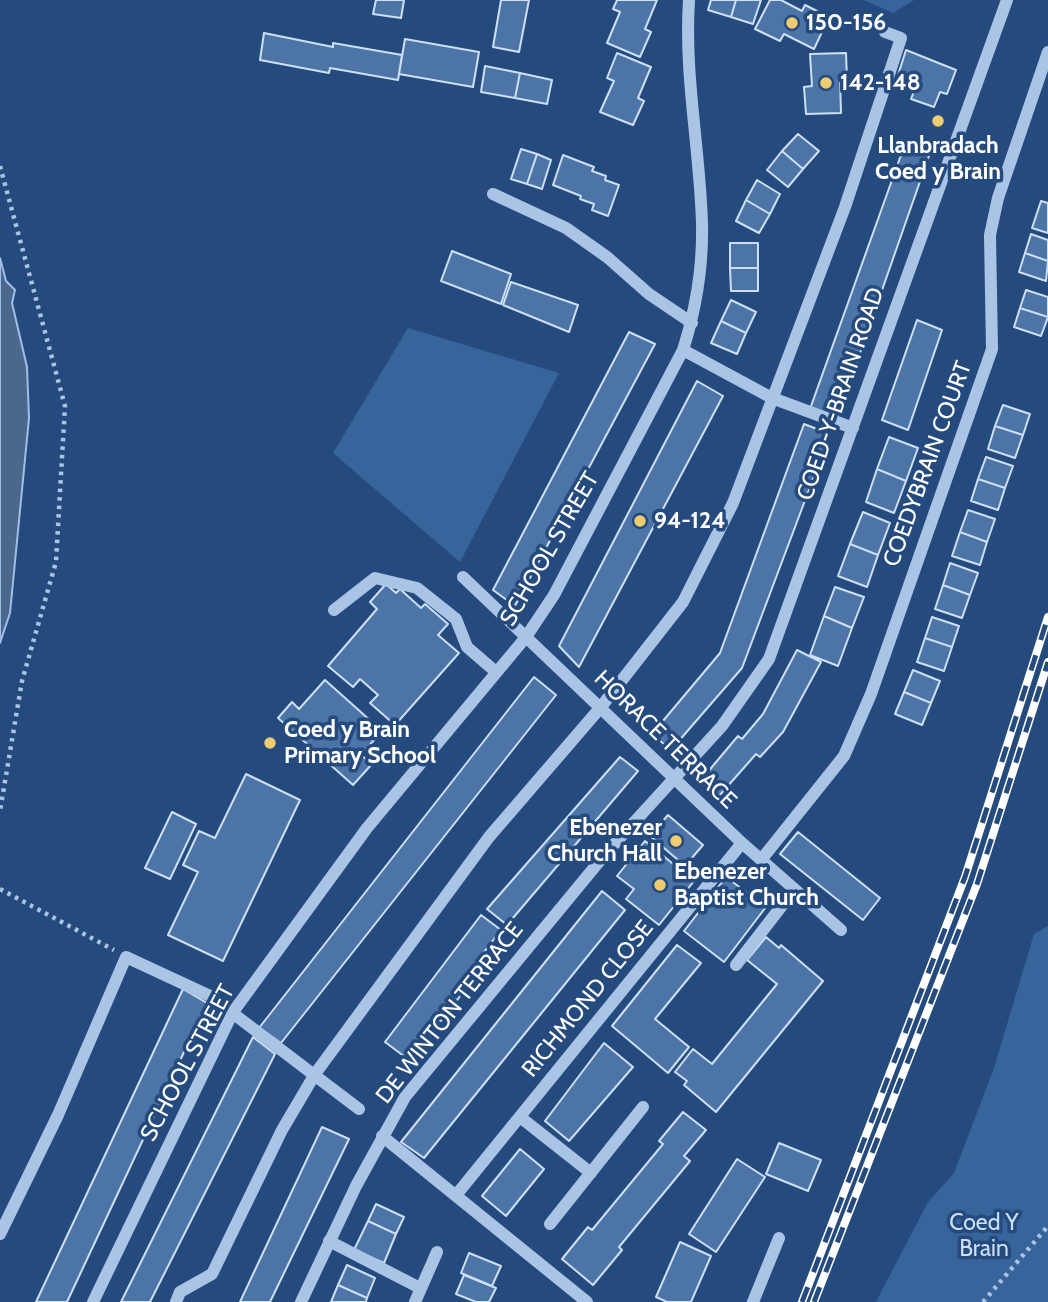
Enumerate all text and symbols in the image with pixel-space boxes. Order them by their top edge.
place label: 150-156 [806,9,886,37]
marker: 150-156 [784,15,800,31]
place label: 142-148 [840,69,921,97]
marker: 142-148 [818,75,834,91]
marker: Llanbradach Coed y Brain [930,113,946,129]
place label: Llanbradach Coed y Brain [875,132,1001,186]
street label: COED-Y-BRAIN ROAD [792,284,890,504]
street label: COEDYBRAIN COURT [878,358,978,570]
street label: SCHOOL STREET [495,467,605,631]
place label: 94-124 [654,507,725,535]
marker: 94-124 [632,513,648,529]
street label: HORACE TERRACE [588,665,742,815]
place label: Coed y Brain Primary School [284,716,436,770]
marker: Coed y Brain Primary School [262,735,278,751]
place label: Ebenezer Church Hall [547,814,662,868]
marker: Ebenezer Church Hall [668,833,684,849]
place label: Ebenezer Baptist Church [674,858,819,912]
marker: Ebenezer Baptist Church [652,877,668,893]
street label: RICHMOND CLOSE [516,915,660,1083]
street label: DE WINTON TERRACE [371,917,529,1109]
street label: SCHOOL STREET [135,980,241,1146]
park label: Coed Y Brain [949,1209,1019,1263]

